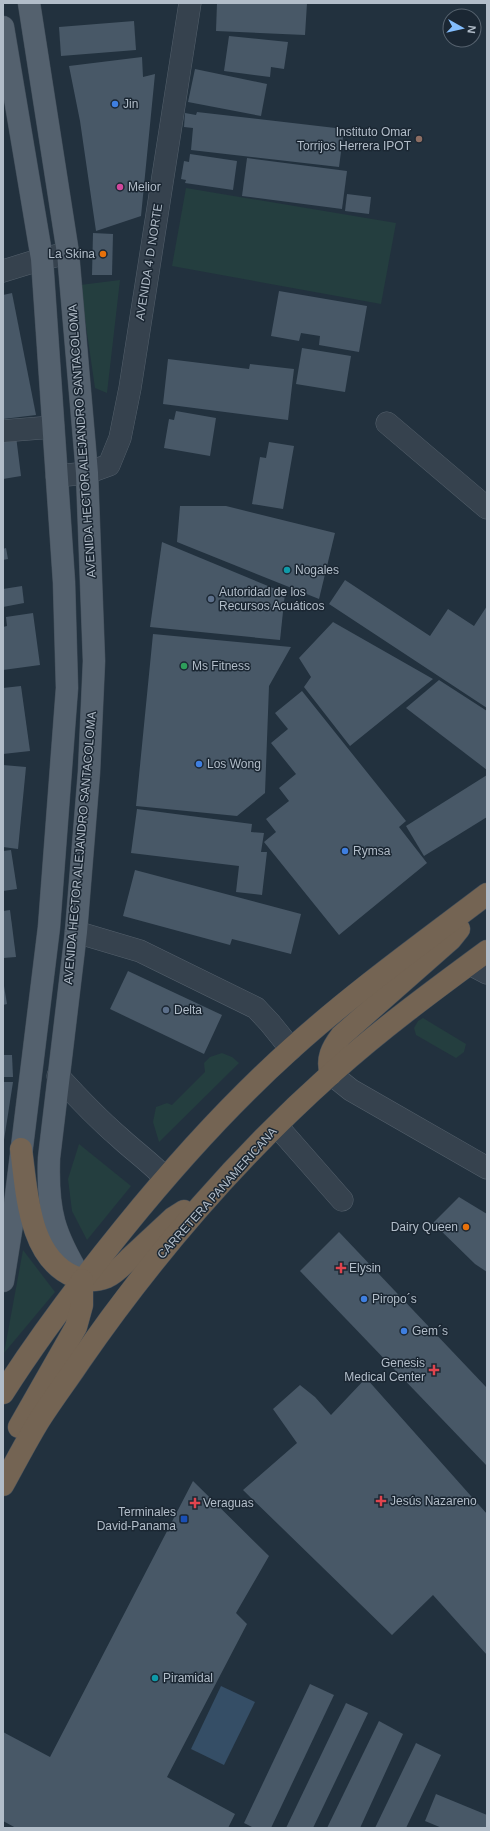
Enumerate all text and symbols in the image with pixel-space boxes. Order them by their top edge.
north arrow [442,8,482,48]
text: N [465,25,478,34]
place label: Jin [123,97,138,111]
marker: Jin [110,99,120,109]
place label: Instituto Omar Torrijos Herrera IPOT [297,125,412,153]
marker: Instituto Omar Torrijos Herrera IPOT [414,134,424,144]
place label: Melior [128,180,161,194]
marker: Melior [115,182,125,192]
street label: AVENIDA 4 D NORTE [133,203,165,321]
place label: La Skina [48,247,95,261]
marker: La Skina [98,249,108,259]
street label: AVENIDA HECTOR ALEJANDRO SANTACOLOMA [65,304,99,578]
place label: Nogales [295,563,339,577]
marker: Nogales [282,565,292,575]
place label: Autoridad de los Recursos Acuáticos [219,585,324,613]
marker: Autoridad de los Recursos Acuáticos [206,594,216,604]
place label: Ms Fitness [192,659,250,673]
marker: Ms Fitness [179,661,189,671]
street label: AVENIDA HECTOR ALEJANDRO SANTACOLOMA [61,711,99,985]
place label: Los Wong [207,757,261,771]
marker: Los Wong [194,759,204,769]
place label: Rymsa [353,844,391,858]
marker: Rymsa [340,846,350,856]
place label: Delta [174,1003,202,1017]
marker: Delta [161,1005,171,1015]
street label: CARRETERA PANAMERICANA [154,1124,280,1262]
place label: Dairy Queen [391,1220,458,1234]
marker: Dairy Queen [461,1222,471,1232]
place label: Elysin [349,1261,381,1275]
marker: Elysin [336,1263,346,1273]
place label: Piropo´s [372,1292,417,1306]
marker: Piropo´s [359,1294,369,1304]
place label: Gem´s [412,1324,448,1338]
marker: Gem´s [399,1326,409,1336]
place label: Genesis Medical Center [344,1356,425,1384]
marker: Genesis Medical Center [428,1364,440,1376]
place label: Jesús Nazareno [390,1494,477,1508]
marker: Jesús Nazareno [375,1495,387,1507]
place label: Veraguas [203,1496,254,1510]
marker: Veraguas [190,1498,200,1508]
place label: Terminales David-Panama [97,1505,176,1533]
marker: Terminales David-Panama [179,1514,189,1524]
place label: Piramidal [163,1671,213,1685]
marker: Piramidal [150,1673,160,1683]

